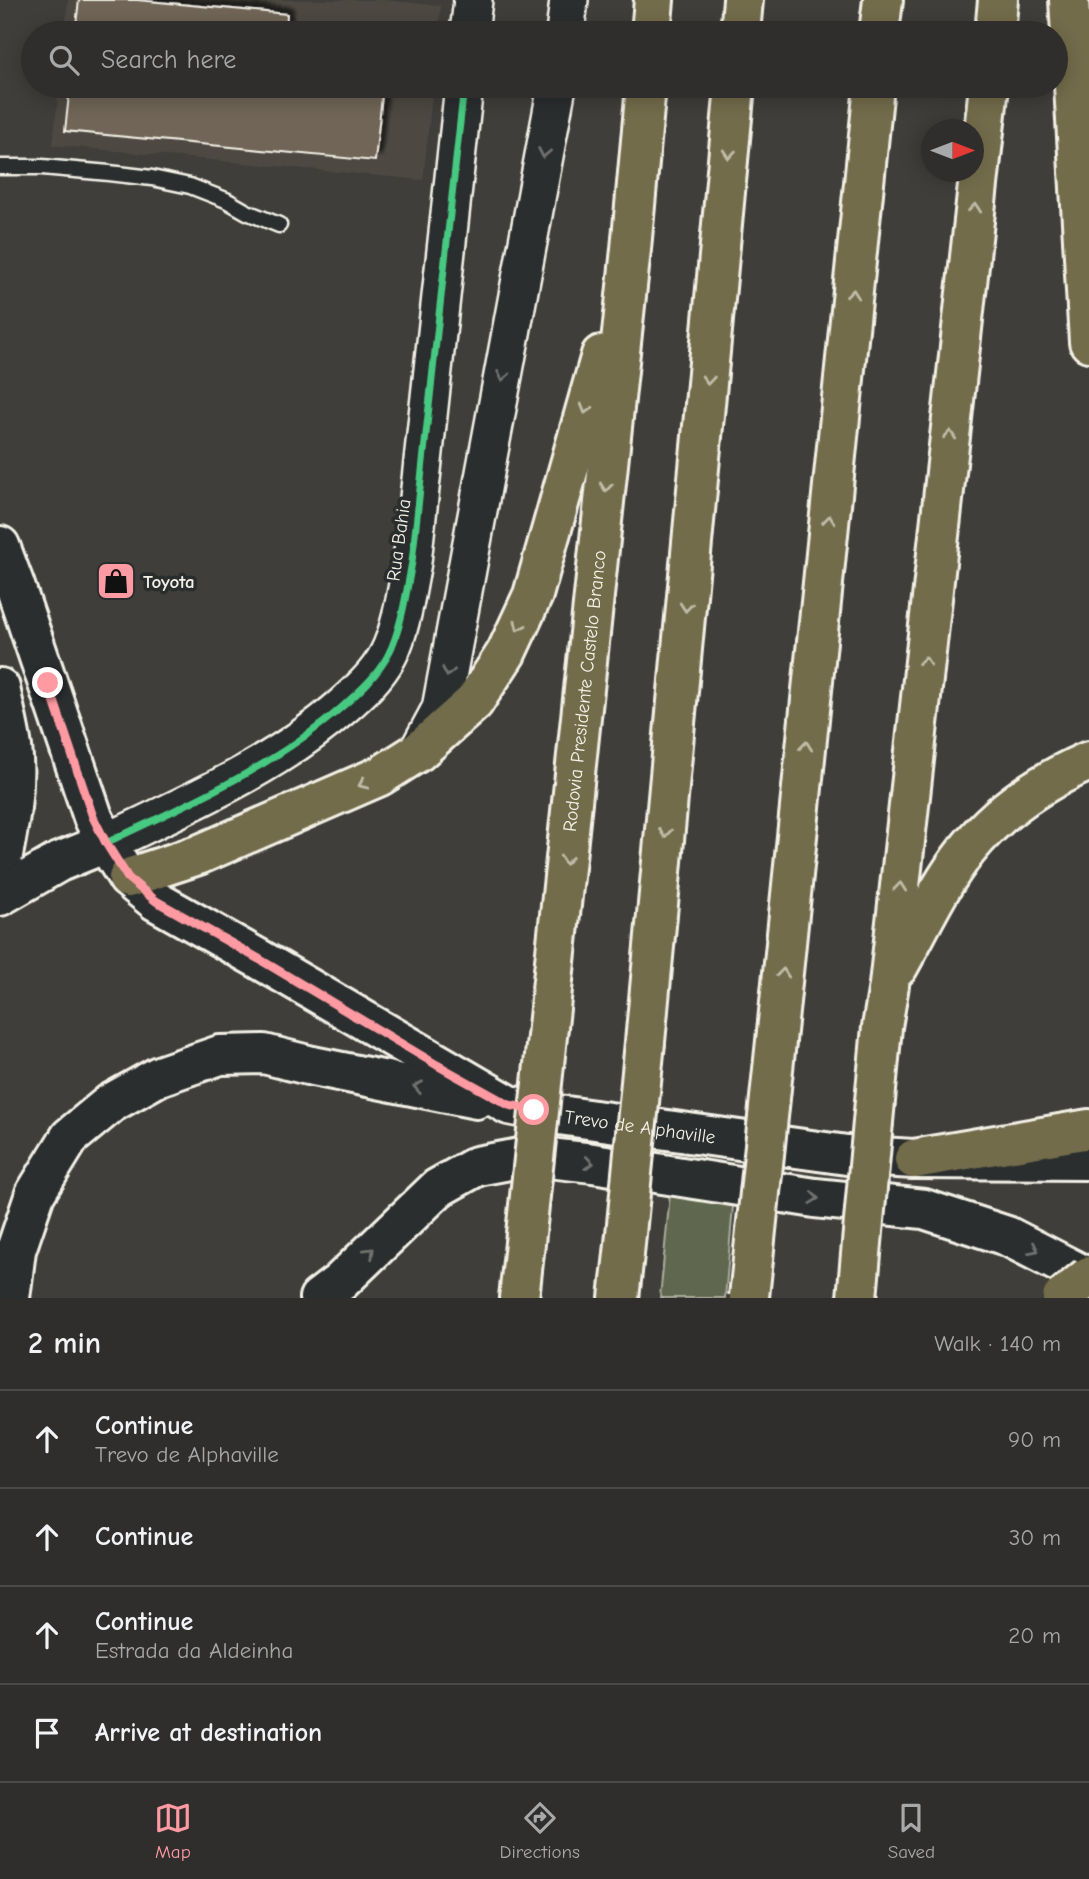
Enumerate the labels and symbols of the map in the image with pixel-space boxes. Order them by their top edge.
north arrow [921,119,984,182]
one-way arrow [538,147,553,159]
one-way arrow [722,149,737,160]
one-way arrow [968,203,983,214]
one-way arrow [845,288,860,300]
one-way arrow [496,370,511,382]
one-way arrow [701,375,716,386]
one-way arrow [580,403,595,415]
one-way arrow [942,429,957,440]
one-way arrow [599,482,614,493]
street label: Rua Bahia [382,497,416,583]
one-way arrow [822,514,837,526]
street label: Rodovia Presidente Castelo Branco [559,549,611,833]
shop icon: Toyota [95,560,137,602]
place label: Toyota [143,571,195,593]
one-way arrow [679,601,694,613]
one-way arrow [513,619,527,631]
one-way arrow [917,655,932,666]
route end [32,667,63,698]
one-way arrow [441,667,456,678]
one-way arrow [798,741,813,752]
one-way arrow [358,776,370,790]
one-way arrow [657,827,672,839]
one-way arrow [559,854,574,865]
one-way arrow [892,881,907,893]
one-way arrow [775,967,790,978]
one-way arrow [412,1080,424,1095]
route start [518,1094,549,1125]
street label: Trevo de Alphaville [563,1106,717,1149]
one-way arrow [583,1156,595,1171]
one-way arrow [808,1190,820,1205]
one-way arrow [1027,1240,1039,1254]
one-way arrow [362,1248,375,1261]

